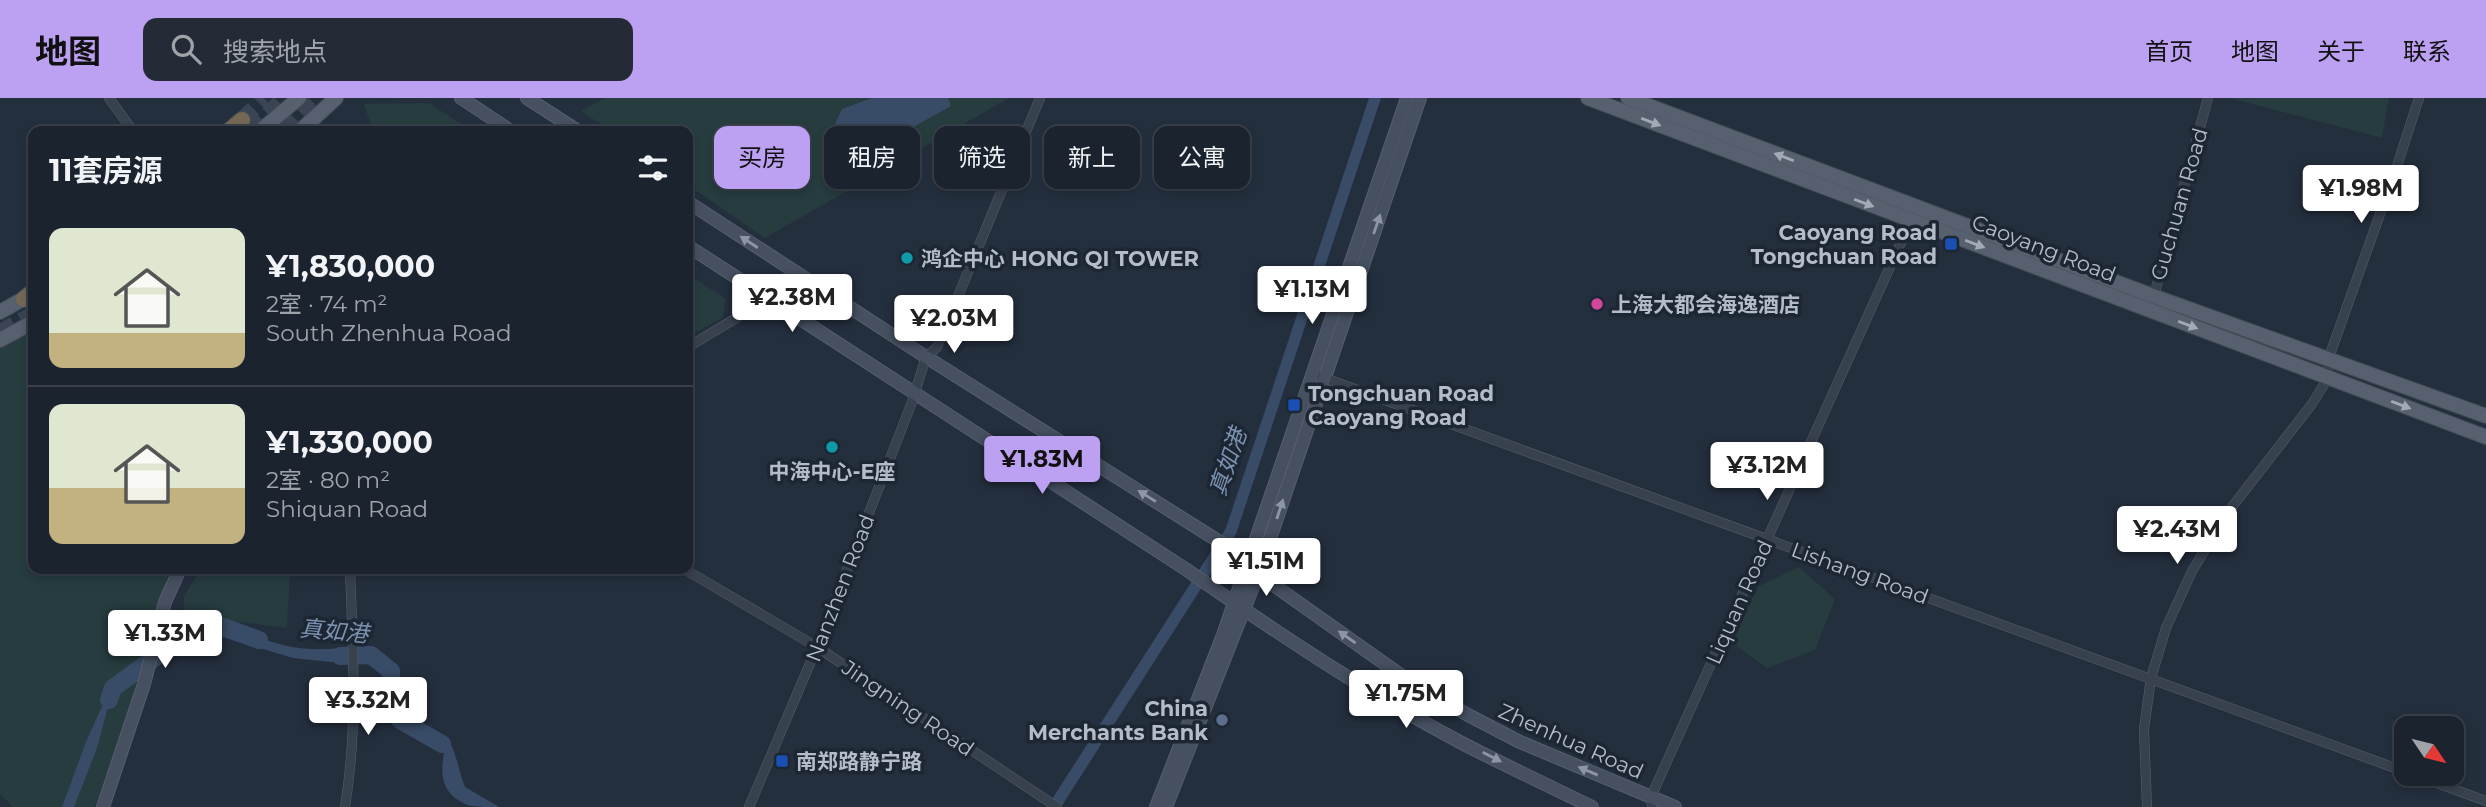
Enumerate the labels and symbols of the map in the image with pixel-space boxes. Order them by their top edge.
one-way arrow [1641,117,1662,128]
street label: Guchuan Road [2145,125,2213,283]
one-way arrow [1774,151,1795,162]
pin: ¥1.98M [2304,166,2418,225]
one-way arrow [1854,197,1875,208]
street label: Caoyang Road [1968,209,2120,287]
one-way arrow [1372,213,1383,234]
place label: Caoyang Road Tongchuan Road [1751,220,1937,269]
one-way arrow [739,235,758,248]
marker: Caoyang Road Tongchuan Road [1943,236,1959,252]
one-way arrow [1965,239,1986,250]
place label: 鸿企中心 HONG QI TOWER [921,246,1199,271]
marker: 鸿企中心 HONG QI TOWER [899,250,915,266]
pin: ¥1.13M [1255,266,1369,326]
pin: ¥2.38M [735,274,849,334]
place label: 上海大都会海逸酒店 [1611,292,1800,317]
pin: ¥2.03M [897,296,1011,355]
marker: 上海大都会海逸酒店 [1589,296,1605,312]
one-way arrow [2177,320,2198,331]
place label: Tongchuan Road Caoyang Road [1308,381,1494,430]
marker: Tongchuan Road Caoyang Road [1286,397,1302,413]
one-way arrow [2390,400,2411,411]
water label: 真如港 [1204,422,1253,499]
pin: ¥1.83M [985,436,1099,496]
marker: 中海中心-E座 [824,439,840,455]
pin: ¥3.12M [1710,442,1824,502]
place label: 中海中心-E座 [768,459,896,484]
one-way arrow [1137,489,1156,502]
one-way arrow [1275,498,1286,519]
pin: ¥2.43M [2120,506,2234,566]
street label: Nanzhen Road [800,511,880,665]
street label: Liquan Road [1700,536,1778,668]
street label: Lishang Road [1788,537,1932,609]
pin: ¥1.51M [1209,538,1323,598]
pin: ¥1.33M [108,610,222,670]
water label: 真如港 [298,614,373,648]
one-way arrow [1338,630,1356,644]
street label: Jingning Road [837,654,979,761]
pin: ¥1.75M [1349,670,1463,730]
pin: ¥3.32M [311,678,425,737]
place label: China Merchants Bank [1028,696,1208,745]
street label: Zhenhua Road [1495,698,1647,784]
marker: China Merchants Bank [1214,712,1230,728]
north arrow [2394,716,2464,786]
place label: 南郑路静宁路 [796,749,922,774]
one-way arrow [1482,751,1502,763]
marker: 南郑路静宁路 [774,753,790,769]
one-way arrow [1577,765,1598,776]

